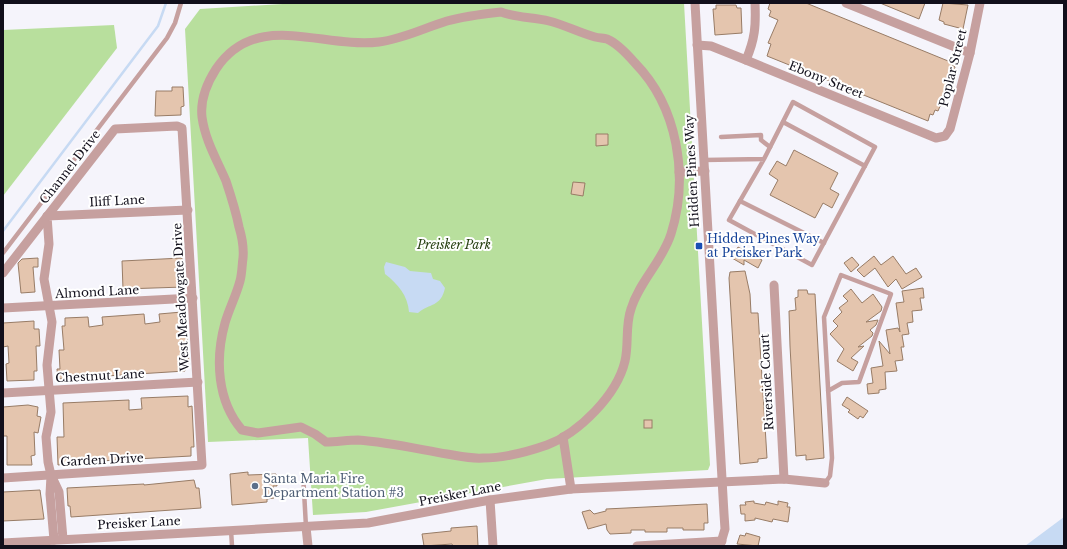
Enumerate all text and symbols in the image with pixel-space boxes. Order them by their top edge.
street label: Poplar Street [936,27,970,108]
street label: Ebony Street [787,58,866,102]
street label: Hidden Pines Way [681,114,702,228]
street label: Channel Drive [36,127,103,207]
street label: Iliff Lane [89,192,145,209]
street label: West Meadowgate Drive [169,222,192,373]
place label: Hidden Pines Way at Preisker Park [707,231,820,260]
park label: Preisker Park [416,237,491,252]
marker: Hidden Pines Way at Preisker Park [694,241,704,251]
street label: Almond Lane [54,282,140,301]
street label: Riverside Court [756,333,777,431]
street label: Chestnut Lane [55,366,145,385]
street label: Garden Drive [60,450,144,469]
place label: Santa Maria Fire Department Station #3 [263,471,404,500]
street label: Preisker Lane [418,478,502,509]
marker: Santa Maria Fire Department Station #3 [250,481,260,491]
street label: Preisker Lane [97,513,181,532]

